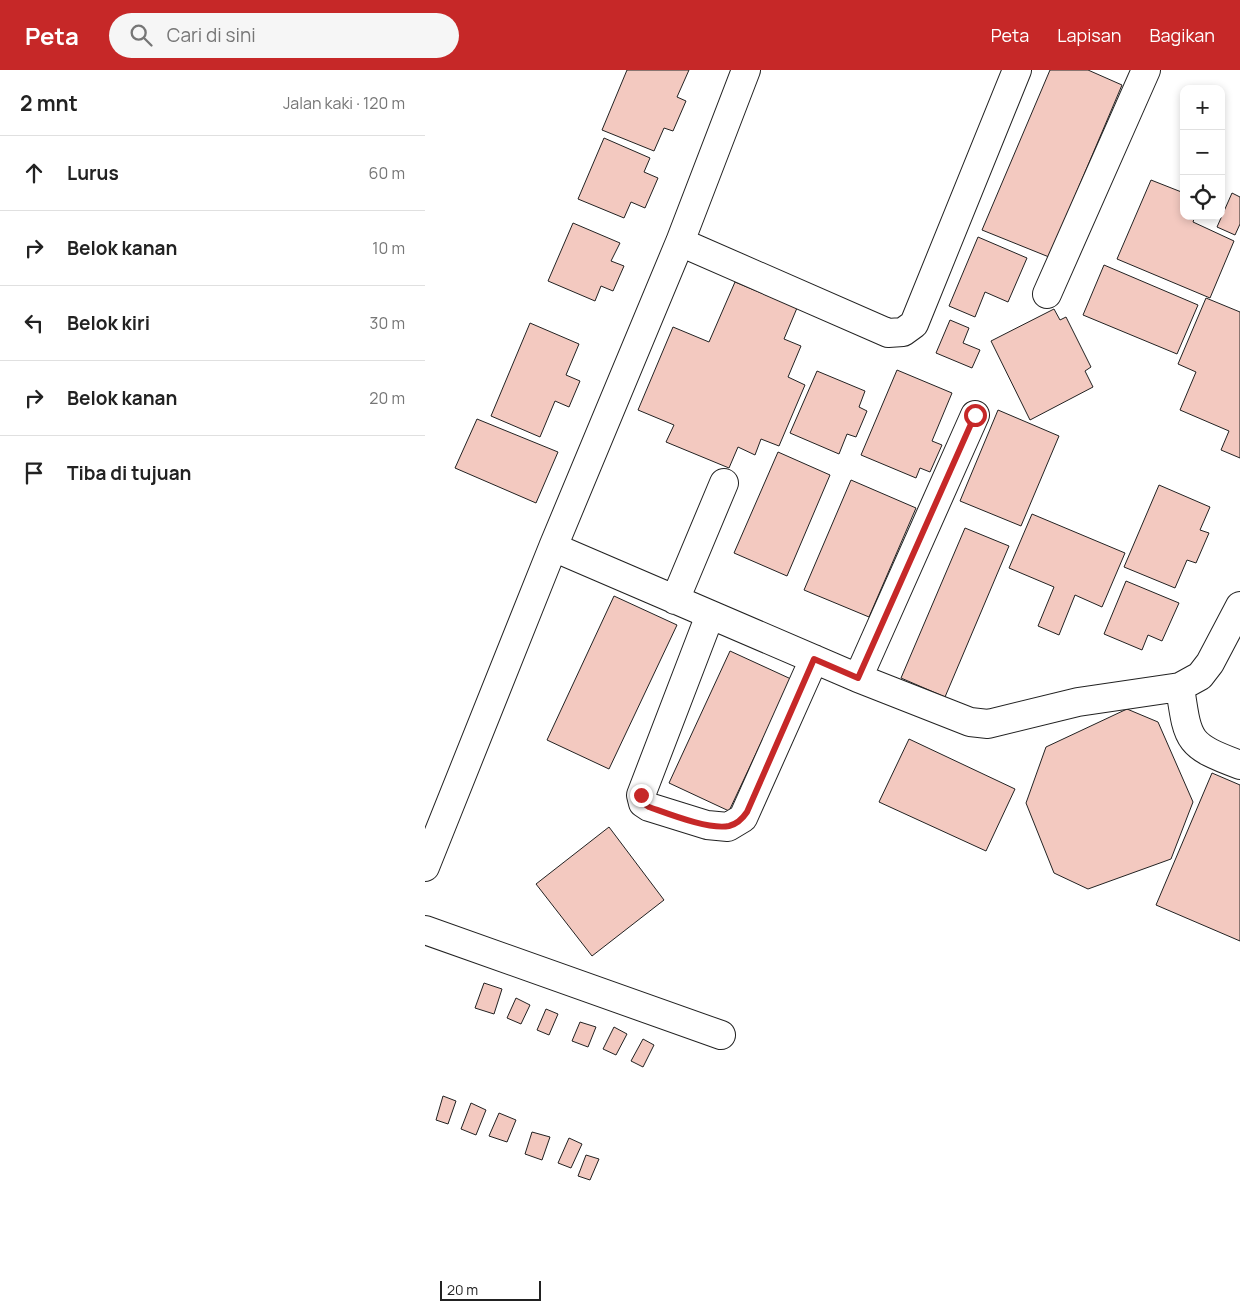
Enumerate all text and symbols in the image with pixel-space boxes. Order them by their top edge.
search box [109,13,459,58]
text: Peta [25,19,79,52]
icon: search [127,21,155,49]
text: Cari di sini [167,22,256,48]
text: Peta [991,23,1029,47]
text: Lapisan [1057,23,1121,47]
text: Bagikan [1149,23,1215,47]
map controls [1180,85,1225,220]
button: + [1180,85,1225,130]
text: 2 mnt [20,89,78,117]
text: Jalan kaki · 120 m [283,92,405,114]
button: − [1180,130,1225,175]
icon: ahead [20,159,48,187]
text: Lurus [67,160,119,186]
text: 60 m [369,162,405,184]
button: locate [1180,175,1225,220]
icon: right [20,234,48,262]
text: Belok kanan [67,235,177,261]
text: 10 m [372,237,405,259]
icon: left [20,309,48,337]
text: Belok kiri [67,310,150,336]
text: 30 m [370,312,405,334]
icon: right [20,384,48,412]
text: Belok kanan [67,385,177,411]
text: 20 m [369,387,405,409]
route start [964,404,987,427]
icon: arrive [20,459,48,487]
text: Tiba di tujuan [67,460,191,486]
route end [630,784,653,807]
scale bar [440,1278,541,1301]
text: 20 m [447,1280,478,1299]

